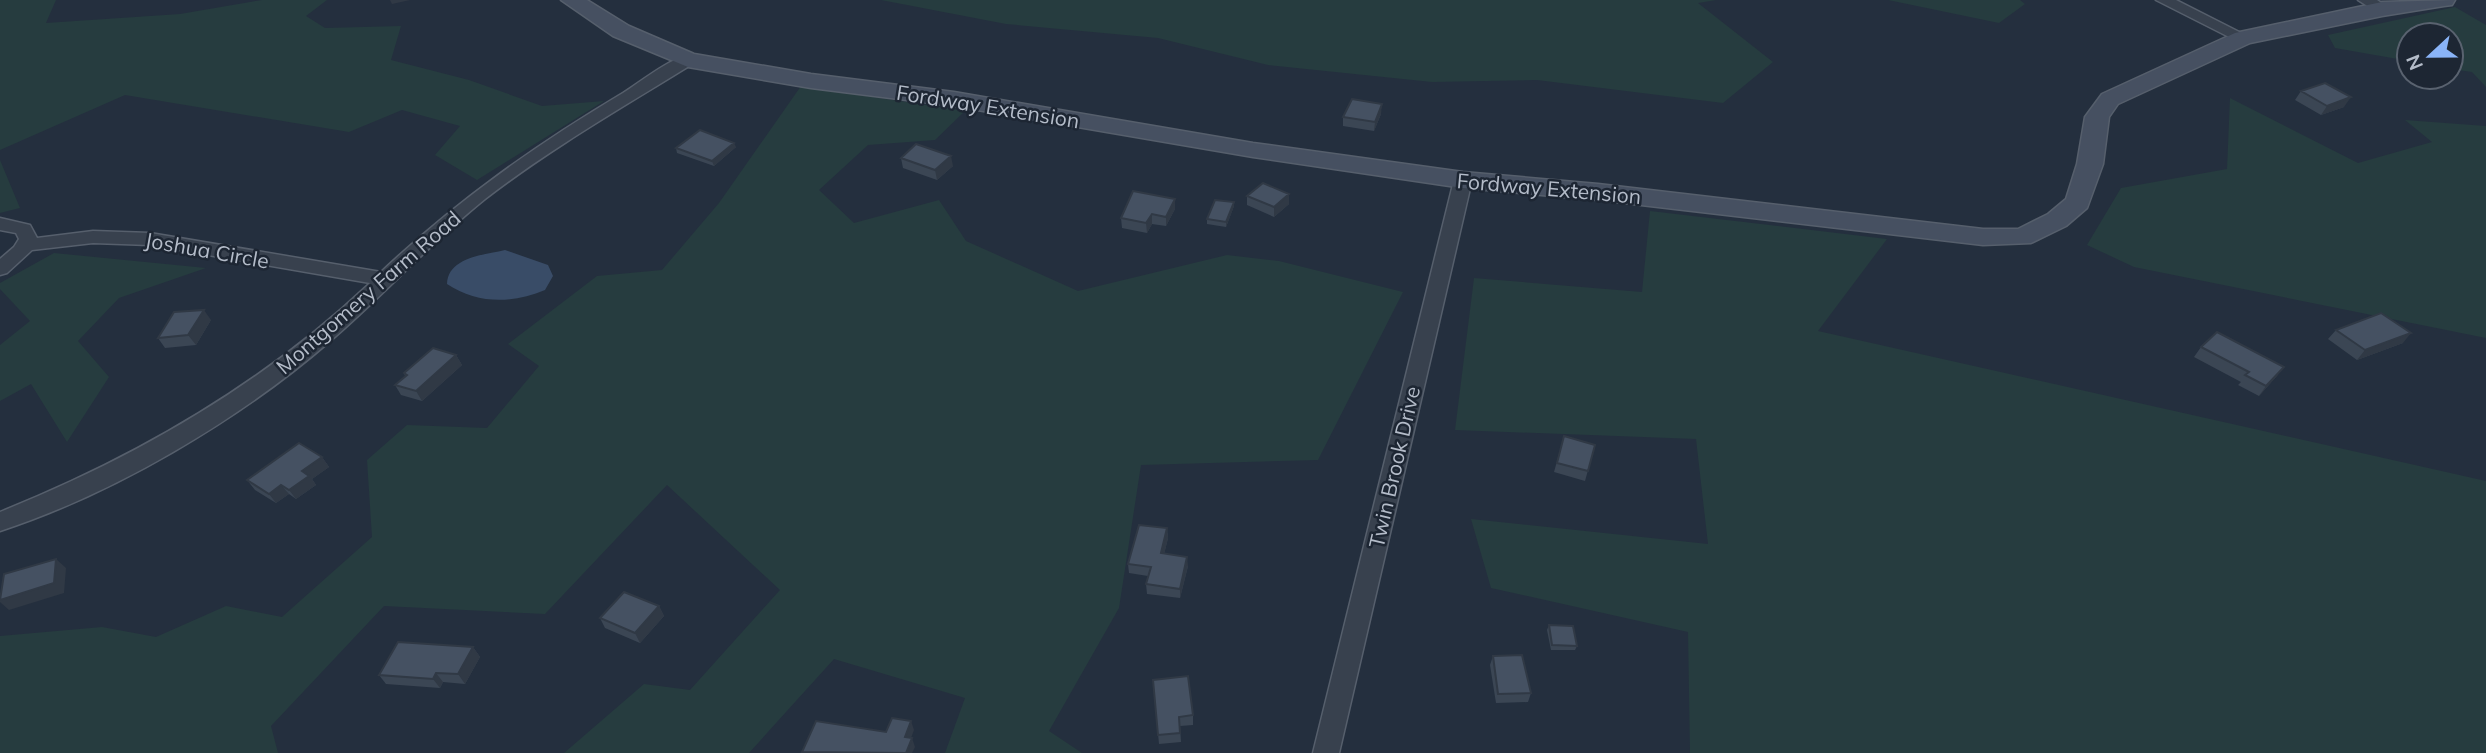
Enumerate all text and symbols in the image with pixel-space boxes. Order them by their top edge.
north arrow [2395,21,2465,91]
text: N [2400,51,2428,74]
street label: Fordway Extension [895,79,1081,133]
street label: Fordway Extension [1456,167,1642,209]
street label: Montgomery Farm Road [270,205,466,379]
street label: Joshua Circle [143,226,271,274]
street label: Twin Brook Drive [1363,384,1425,550]

